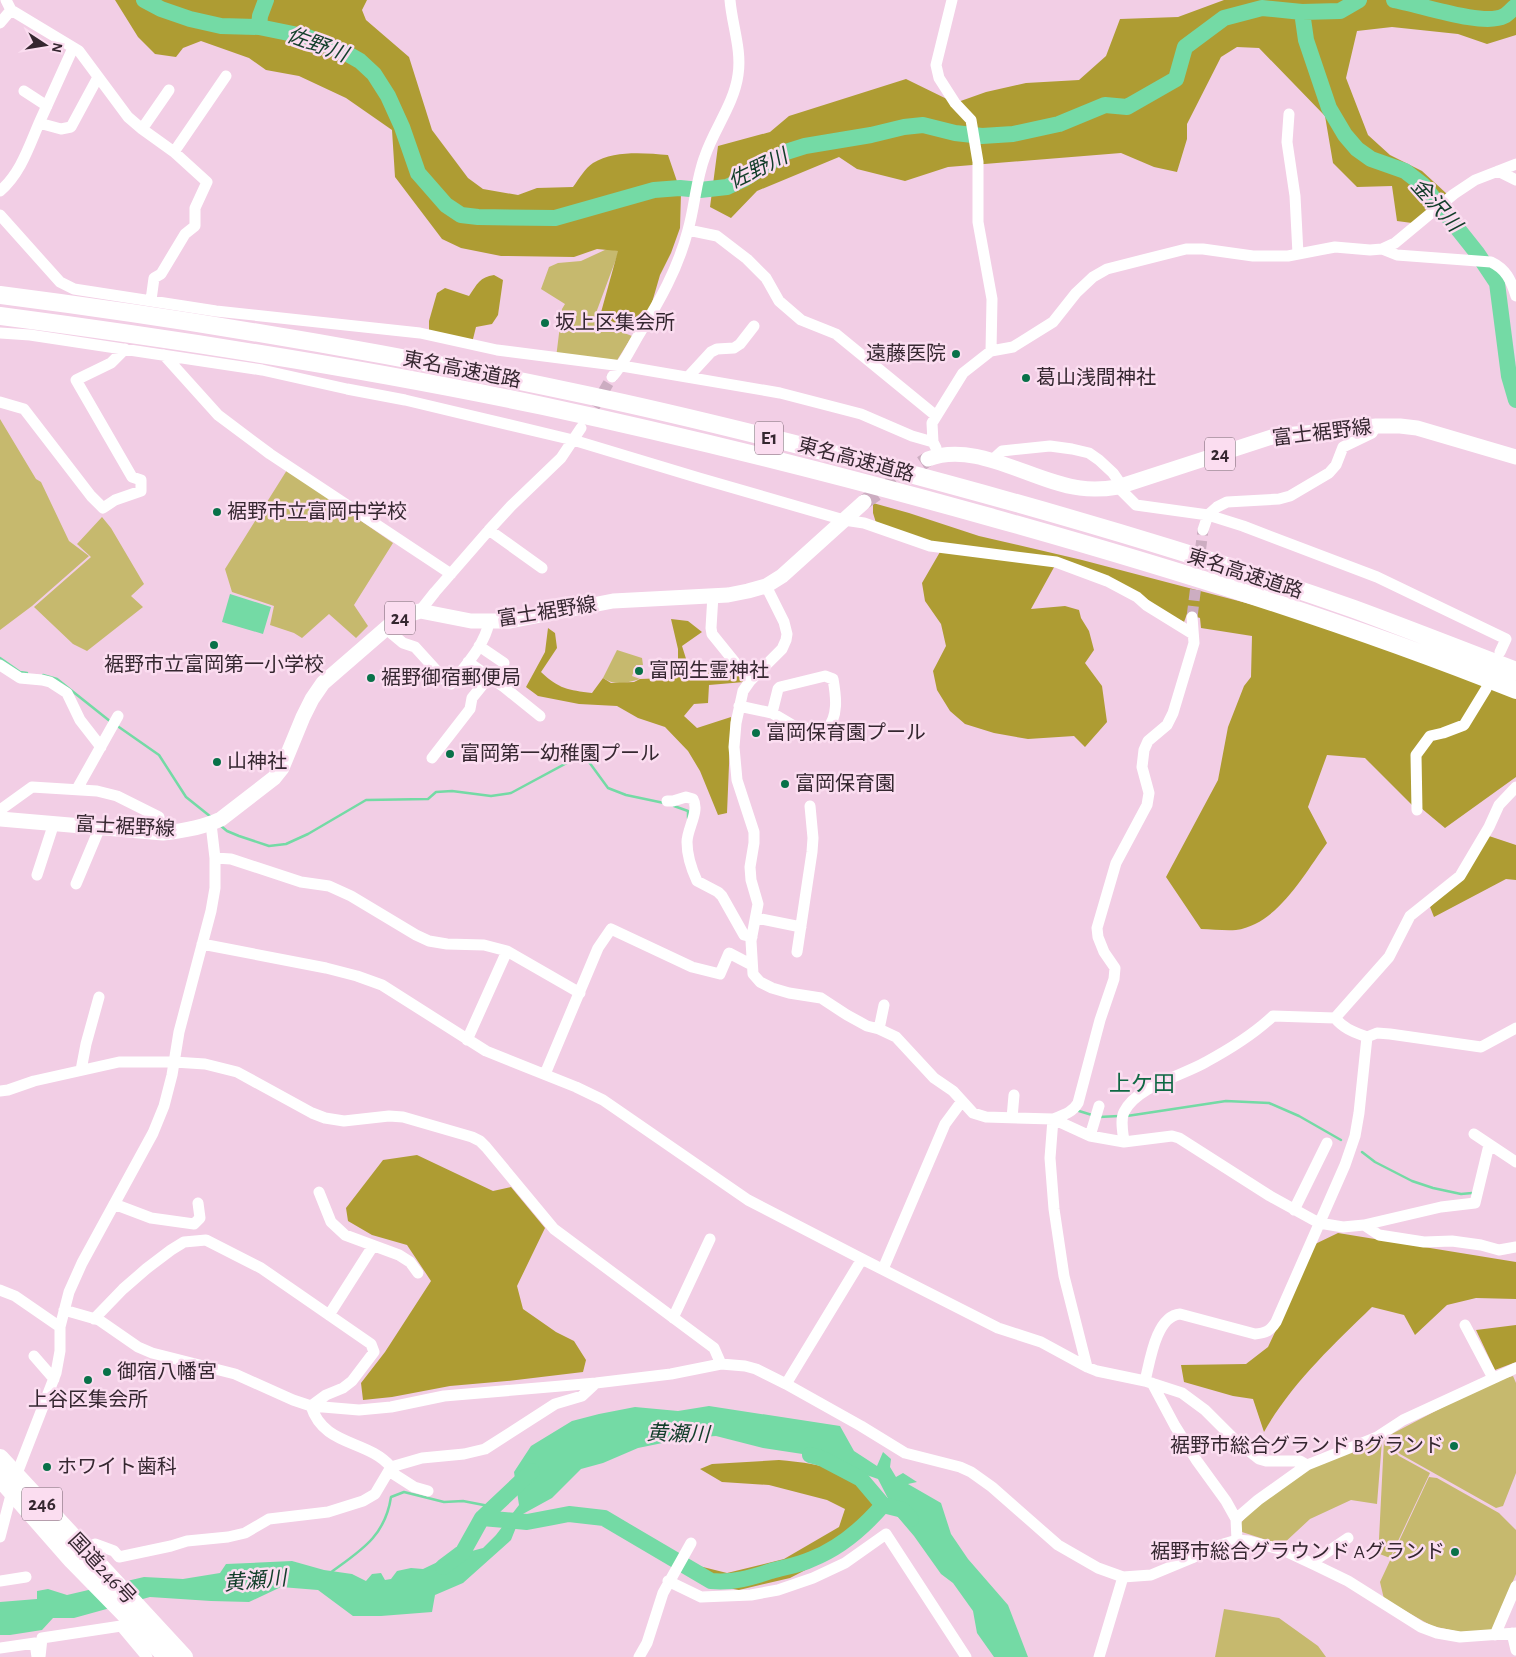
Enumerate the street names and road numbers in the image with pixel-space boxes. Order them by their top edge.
street label: 東名高速道路 [401,347,523,391]
street label: 富士裾野線 [1271,415,1373,449]
road number: E1 [755,422,783,454]
street label: 東名高速道路 [795,433,917,485]
road number: 24 [1205,438,1235,470]
street label: 東名高速道路 [1185,544,1306,602]
street label: 富士裾野線 [496,592,598,630]
road number: 24 [385,602,415,634]
street label: 富士裾野線 [75,812,176,840]
road number: 246 [22,1488,62,1520]
street label: 国道246号 [65,1529,140,1608]

